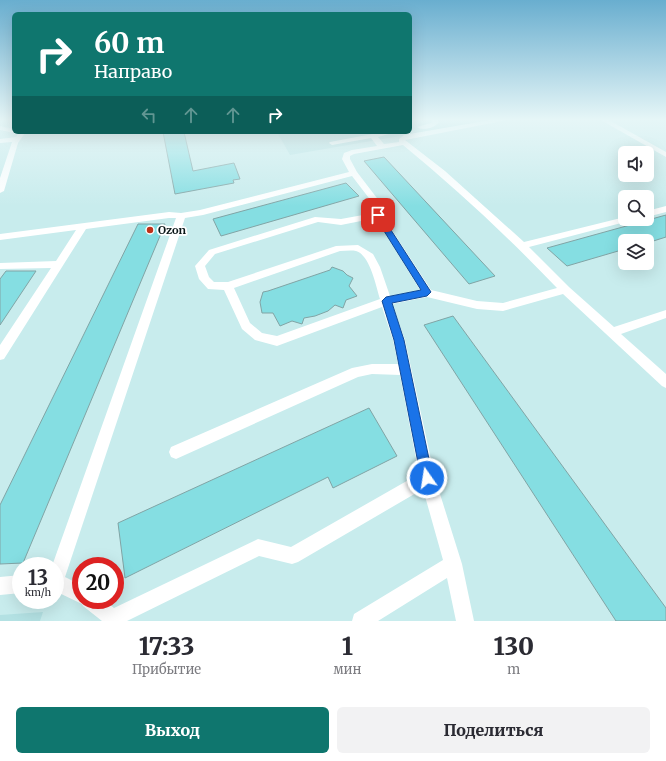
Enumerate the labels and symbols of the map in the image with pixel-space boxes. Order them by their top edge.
pin [361,198,395,232]
place label: Ozon [158,223,187,237]
marker: Ozon [145,225,155,235]
position arrow [406,457,448,499]
speed limit sign: 20 [72,557,124,609]

